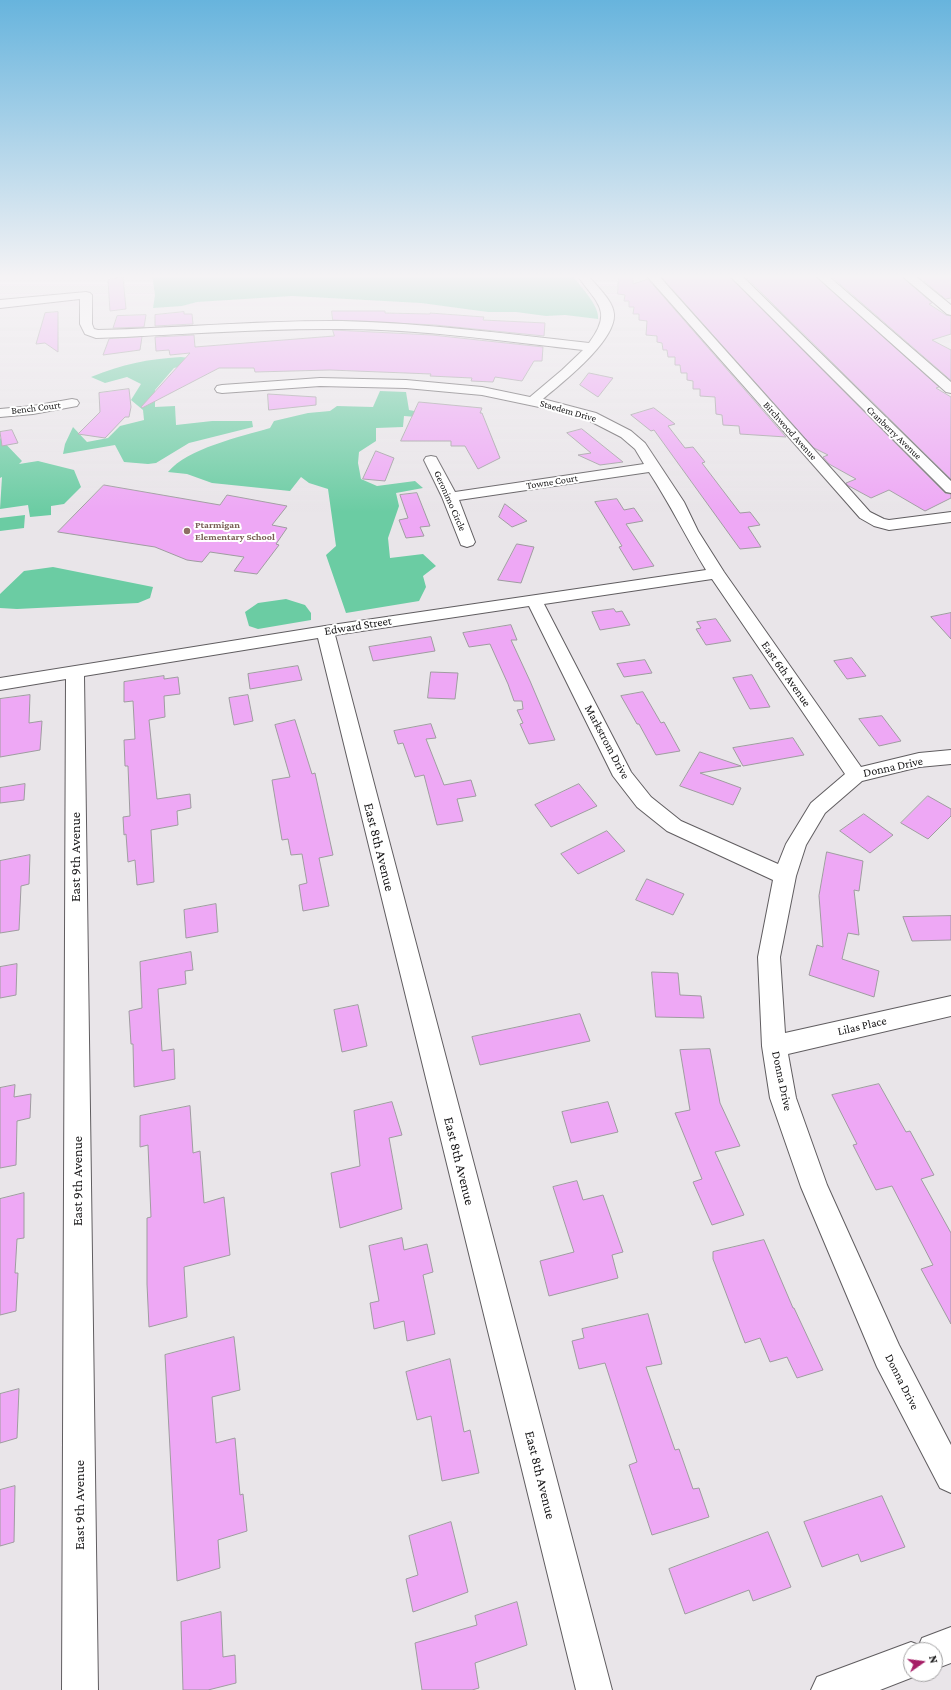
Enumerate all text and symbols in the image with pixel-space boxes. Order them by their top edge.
street label: Staedem Drive [538,397,598,425]
street label: Bench Court [11,399,61,417]
street label: Birchwood Avenue [761,399,819,463]
street label: Cranberry Avenue [864,404,924,462]
street label: Geronimo Circle [431,469,469,533]
street label: Towne Court [525,472,579,492]
place label: Ptarmigan Elementary School [195,519,275,542]
marker: Ptarmigan Elementary School [182,526,192,536]
street label: Edward Street [323,614,393,638]
street label: East 6th Avenue [758,638,814,710]
street label: Markstrom Drive [581,702,633,782]
street label: Donna Drive [862,754,924,780]
street label: East 8th Avenue [360,801,398,893]
street label: East 9th Avenue [68,812,84,902]
street label: Lilas Place [836,1013,888,1039]
street label: Donna Drive [769,1050,795,1112]
street label: East 8th Avenue [440,1115,478,1207]
street label: East 9th Avenue [70,1136,86,1226]
street label: Donna Drive [882,1352,922,1412]
street label: East 8th Avenue [521,1429,559,1521]
street label: East 9th Avenue [72,1460,88,1550]
north arrow [903,1642,943,1682]
text: N [927,1654,940,1664]

